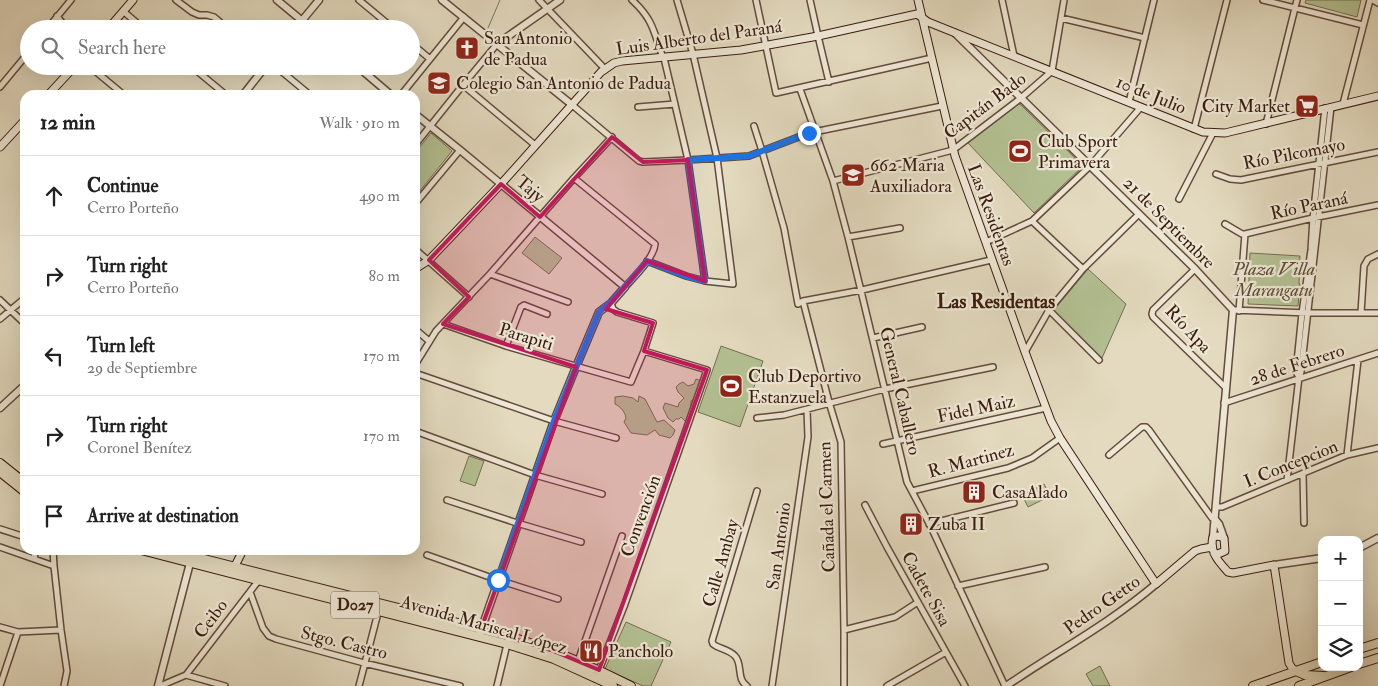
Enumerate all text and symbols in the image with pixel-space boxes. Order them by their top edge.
street label: Luis Alberto del Paraná [614,15,784,61]
search box [20,20,420,75]
place label: San Antonio de Padua [484,27,573,71]
icon: search [38,34,66,62]
church icon: San Antonio de Padua [454,35,480,61]
text: Search here [78,36,166,60]
street label: Capitán Bado [939,67,1031,144]
school or university icon: Colegio San Antonio de Padua [426,70,452,96]
street label: 10 de Julio [1113,71,1190,120]
place label: Colegio San Antonio de Padua [456,72,672,95]
supermarket icon: City Market [1294,93,1320,119]
place label: City Market [1202,95,1290,118]
text: 12 min [40,109,95,136]
text: Walk · 910 m [319,113,400,133]
route end [798,122,821,145]
place label: Club Sport Primavera [1038,130,1118,174]
street label: Río Pilcomayo [1241,133,1347,175]
sports icon: Club Sport Primavera [1007,138,1033,164]
place label: 662 Maria Auxiliadora [869,154,952,198]
street label: Las Residentas [962,161,1020,269]
school or university icon: 662 Maria Auxiliadora [840,162,866,188]
street label: Tajy [511,170,550,208]
street label: 21 de Septiembre [1118,172,1220,274]
text: Continue [87,174,158,198]
icon: ahead [40,182,68,210]
text: 490 m [359,186,400,206]
street label: Río Paraná [1268,186,1350,225]
text: Cerro Porteño [87,198,179,218]
text: Turn right [87,254,167,278]
park label: Plaza Villa Marangatu [1232,258,1315,302]
icon: right [40,262,68,290]
text: 80 m [369,266,400,286]
text: Cerro Porteño [87,278,179,298]
district label: Las Residentas [937,289,1055,314]
street label: Río Apa [1160,300,1217,358]
street label: Parapiti [496,318,556,356]
street label: General Caballero [874,325,926,458]
text: Turn left [87,334,155,358]
street label: 28 de Febrero [1247,339,1348,391]
icon: left [40,342,68,370]
text: 170 m [363,346,400,366]
text: 29 de Septiembre [87,358,197,378]
place label: Club Deportivo Estanzuela [748,365,861,409]
sports icon: Club Deportivo Estanzuela [718,373,744,399]
street label: Fidel Maiz [935,389,1017,428]
text: Turn right [87,414,167,438]
icon: right [40,422,68,450]
text: 170 m [363,426,400,446]
street label: I. Concepcion [1241,435,1341,493]
text: Coronel Benítez [87,438,192,458]
street label: R. Martinez [925,438,1017,484]
street label: Cañada el Carmen [813,441,841,573]
street label: Convención [616,472,666,560]
building icon: CasaAlado [961,479,987,505]
place label: CasaAlado [992,481,1068,504]
street label: San Antonio [761,500,797,591]
icon: arrive [40,502,68,530]
text: Arrive at destination [87,504,239,528]
building icon: Zuba II [898,511,924,537]
place label: Zuba II [928,513,985,536]
street label: Calle Ambay [698,515,745,610]
map controls [1318,536,1363,671]
button: + [1318,536,1363,581]
street label: Cadete Sisa [896,547,956,631]
route start [487,569,510,592]
street label: Pedro Getto [1059,570,1145,640]
button: − [1318,581,1363,626]
street label: Avenida Mariscal López [397,590,570,660]
road number: D027 [331,592,379,618]
street label: Ceibo [189,595,233,643]
street label: Stgo. Castro [298,621,390,665]
button: layers [1318,626,1363,671]
restaurant icon: Pancholo [578,638,604,664]
place label: Pancholo [608,640,674,663]

